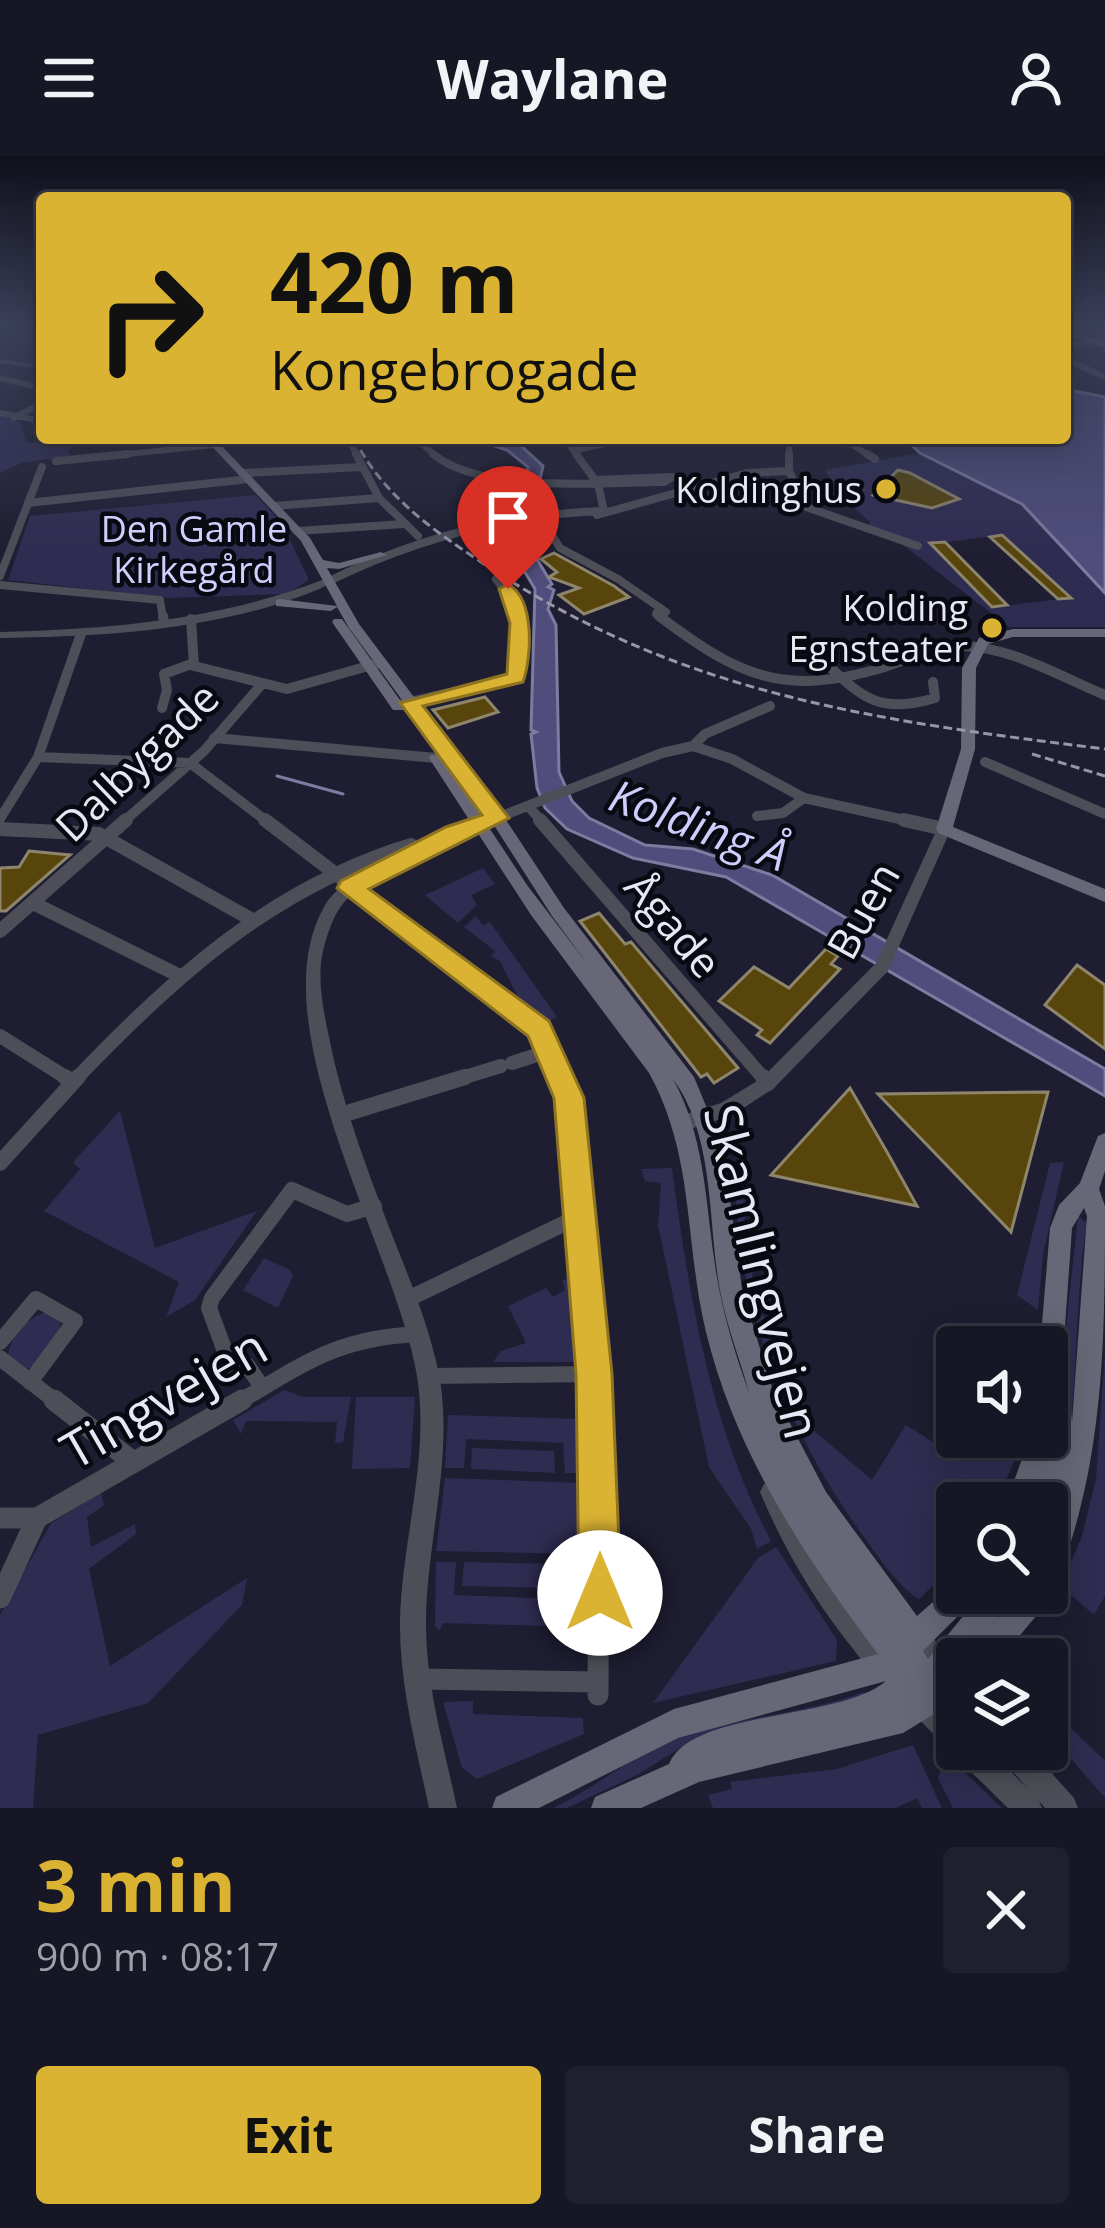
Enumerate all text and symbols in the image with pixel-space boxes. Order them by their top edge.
text: Waylane [436,41,669,115]
icon: menu [36,45,102,111]
icon: person [1003,45,1069,111]
text: 420 m [270,223,518,338]
icon: right [72,240,228,396]
text: Kongebrogade [270,332,639,406]
place label: Koldinghus [675,465,862,514]
pin [457,466,559,589]
marker: Koldinghus [873,476,899,502]
icon: arrive [475,484,541,550]
park label: Den Gamle Kirkegård [101,504,287,594]
place label: Kolding Egnsteater [788,583,968,673]
marker: Kolding Egnsteater [979,615,1005,641]
street label: Dalbygade [42,669,230,853]
water label: Kolding Å [601,764,797,884]
street label: Buen [812,851,912,969]
street label: Ågade [613,859,735,989]
street label: Skamlingvejen [689,1097,839,1445]
street label: Tingvejen [47,1310,279,1484]
map controls [936,1326,1068,1770]
button: sound [936,1326,1068,1458]
button: search [936,1482,1068,1614]
position arrow [537,1530,663,1656]
button: layers [936,1638,1068,1770]
text: 3 min [36,1835,236,1933]
button: close [943,1847,1069,1973]
text: 900 m · 08:17 [36,1929,279,1982]
button: Exit [36,2066,541,2204]
button: Share [565,2066,1069,2204]

